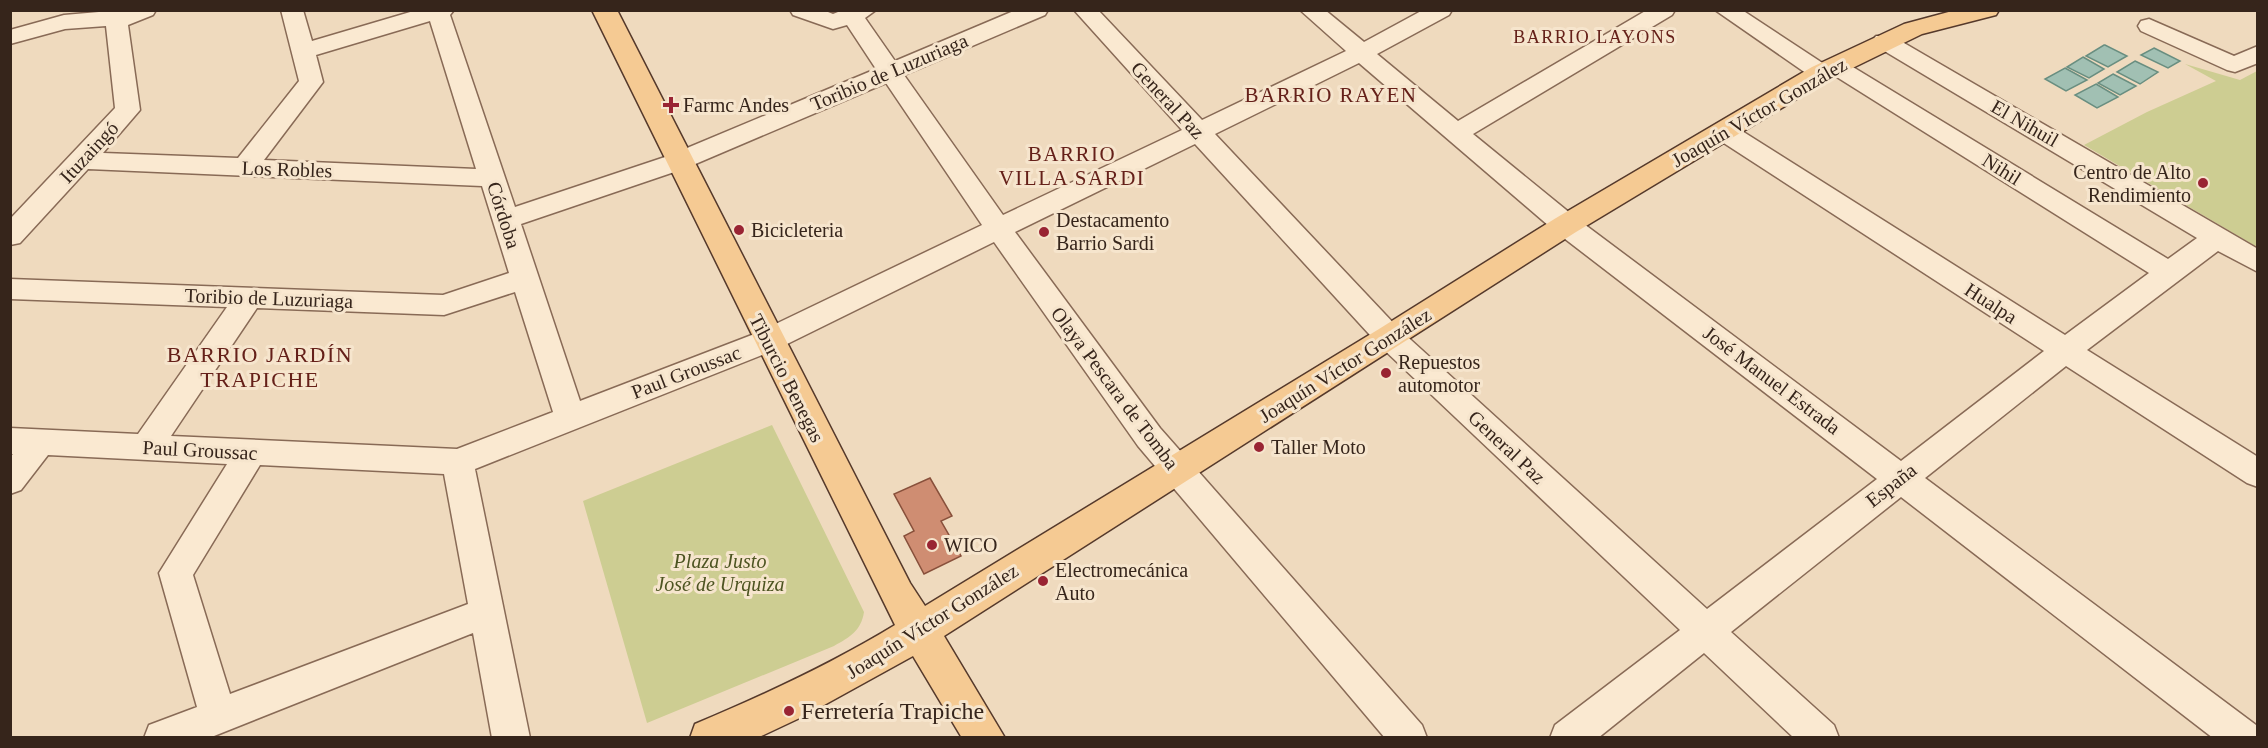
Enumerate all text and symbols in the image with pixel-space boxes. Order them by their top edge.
district label: BARRIO LAYONS [1513,27,1677,47]
street label: Toribio de Luzuriaga [807,29,971,116]
street label: Joaquín Víctor González [1668,53,1851,172]
street label: General Paz [1127,57,1209,143]
district label: BARRIO RAYEN [1245,83,1418,107]
place label: Farmc Andes [683,94,789,116]
street label: El Nihuil [1988,95,2063,151]
marker: Farmc Andes [664,98,678,112]
street label: Ituzaingó [55,117,124,188]
district label: BARRIO VILLA SARDI [999,142,1145,190]
street label: Nihil [1979,149,2026,189]
street label: Los Robles [241,156,333,182]
place label: Centro de Alto Rendimiento [2073,161,2191,206]
marker: Centro de Alto Rendimiento [2196,176,2210,190]
street label: Córdoba [483,179,525,251]
place label: Destacamento Barrio Sardi [1056,209,1169,254]
place label: Bicicleteria [751,219,843,241]
marker: Bicicleteria [732,223,746,237]
marker: Destacamento Barrio Sardi [1037,225,1051,239]
street label: Hualpa [1960,278,2021,329]
street label: Toribio de Luzuriaga [184,284,354,313]
street label: Olaya Pescara de Tomba [1046,302,1183,474]
street label: Joaquín Víctor González [1255,303,1436,428]
street label: Tiburcio Benegas [744,310,829,446]
street label: José Manuel Estrada [1699,321,1845,439]
street label: Paul Groussac [628,341,744,403]
district label: BARRIO JARDÍN TRAPICHE [167,342,353,392]
place label: Repuestos automotor [1398,351,1481,396]
marker: Repuestos automotor [1379,366,1393,380]
street label: General Paz [1464,406,1550,488]
street label: Paul Groussac [142,436,258,464]
place label: Taller Moto [1271,436,1366,458]
marker: Taller Moto [1252,440,1266,454]
street label: España [1861,458,1921,512]
place label: WICO [944,534,997,556]
marker: WICO [925,538,939,552]
park label: Plaza Justo José de Urquiza [655,550,785,596]
street label: Joaquín Víctor González [842,559,1023,684]
place label: Electromecánica Auto [1055,559,1188,604]
marker: Electromecánica Auto [1036,574,1050,588]
place label: Ferretería Trapiche [801,698,984,724]
marker: Ferretería Trapiche [782,704,796,718]

